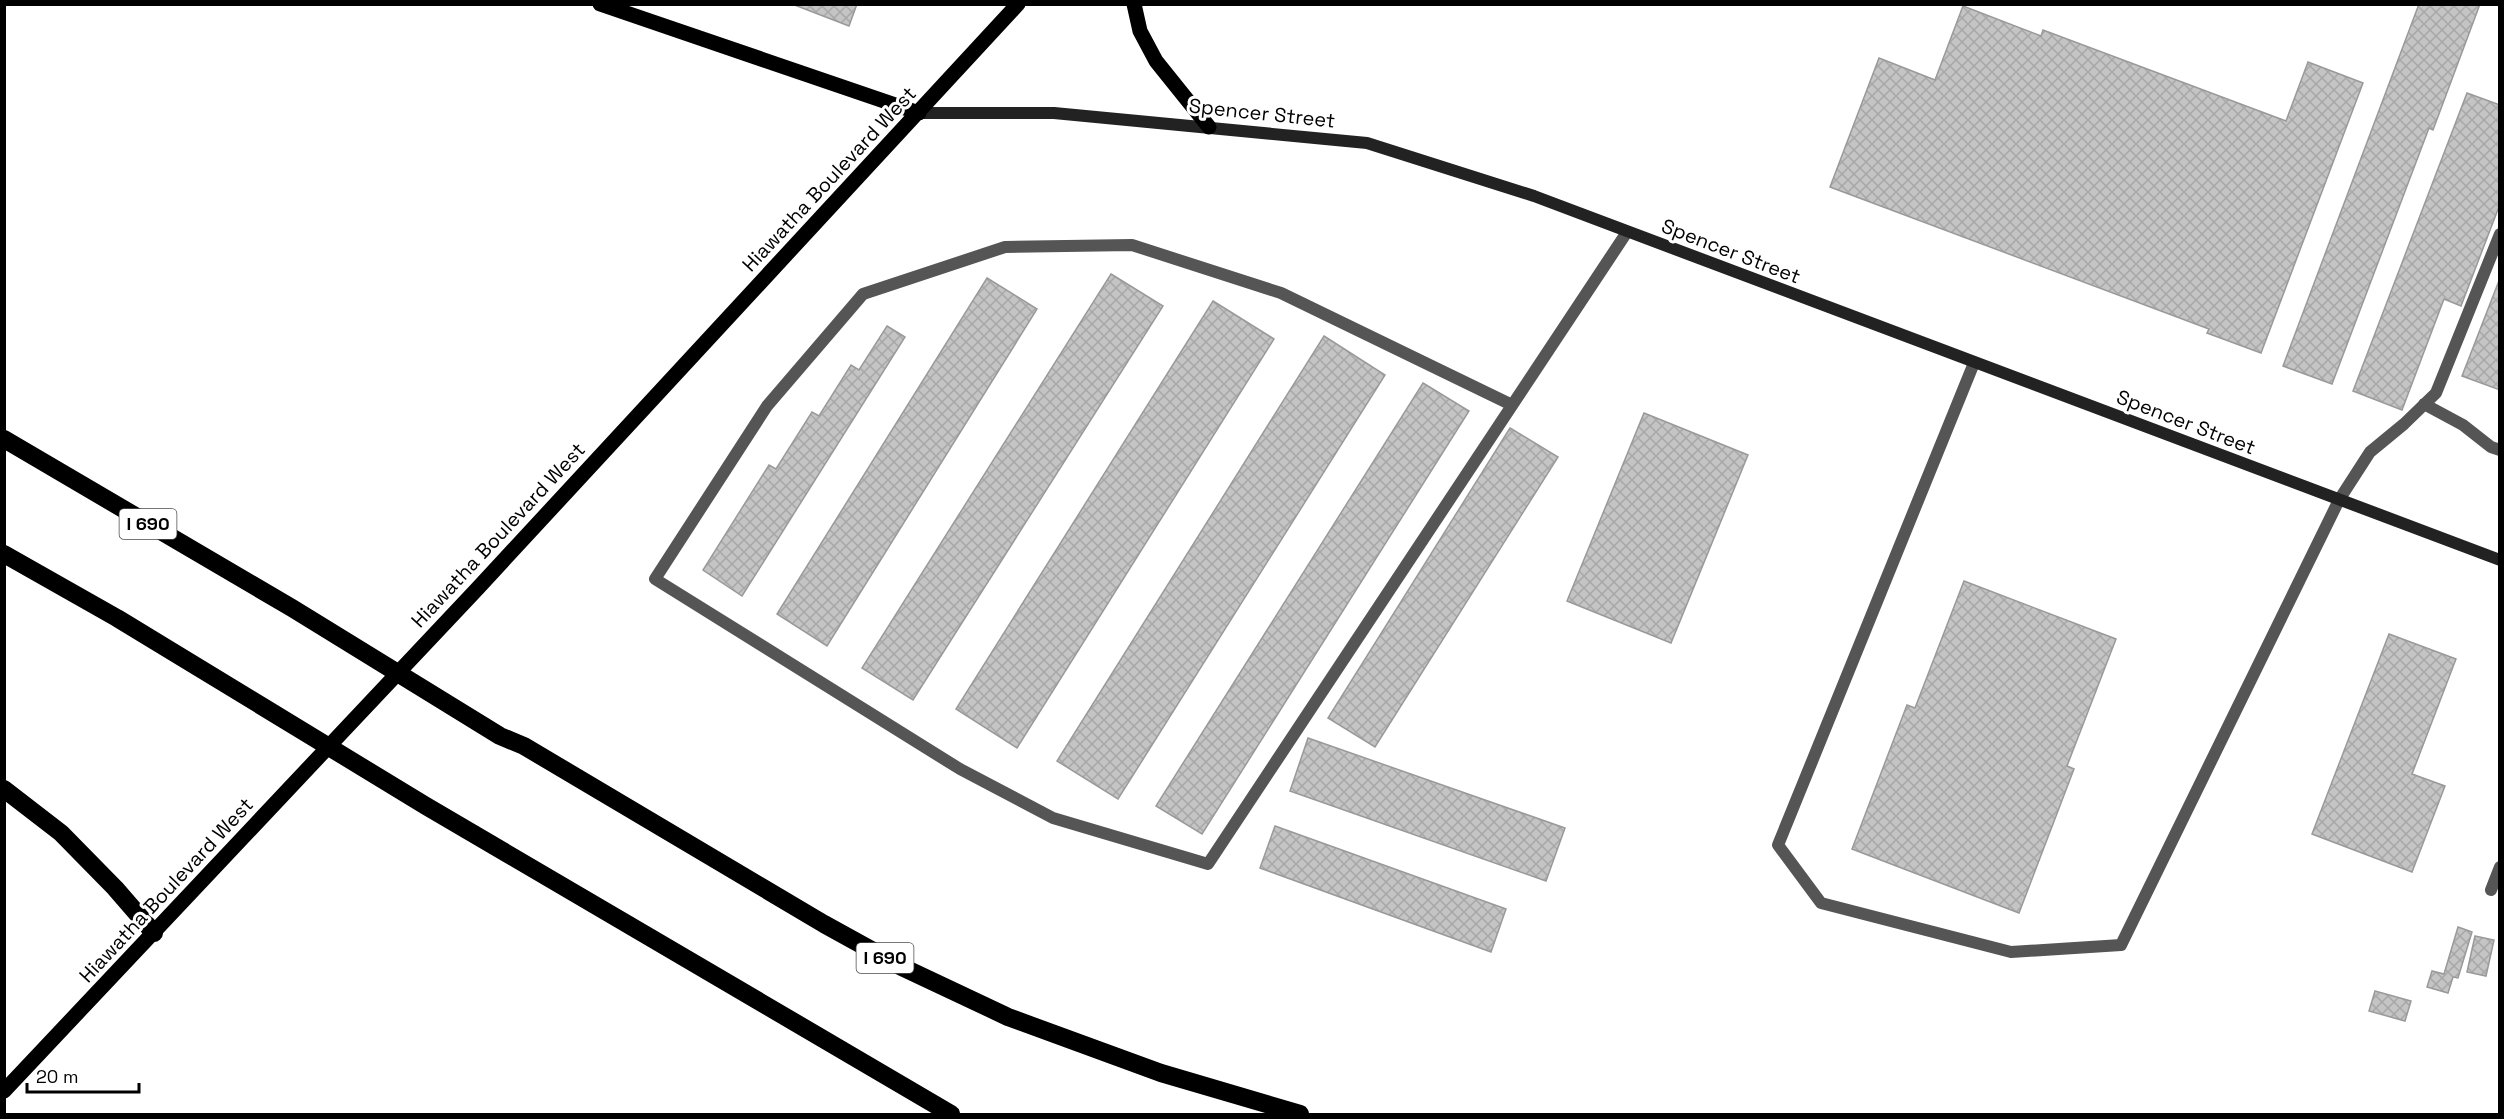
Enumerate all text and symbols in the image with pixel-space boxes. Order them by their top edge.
street label: Hiawatha Boulevard West [736,81,922,277]
street label: Spencer Street [1188,92,1336,134]
street label: Spencer Street [1658,213,1804,289]
street label: Spencer Street [2113,384,2259,460]
street label: Hiawatha Boulevard West [405,437,591,633]
road number: I 690 [120,509,176,539]
street label: Hiawatha Boulevard West [73,792,259,988]
road number: I 690 [856,943,914,973]
scale bar [27,1056,140,1094]
text: 20 m [36,1065,79,1088]

